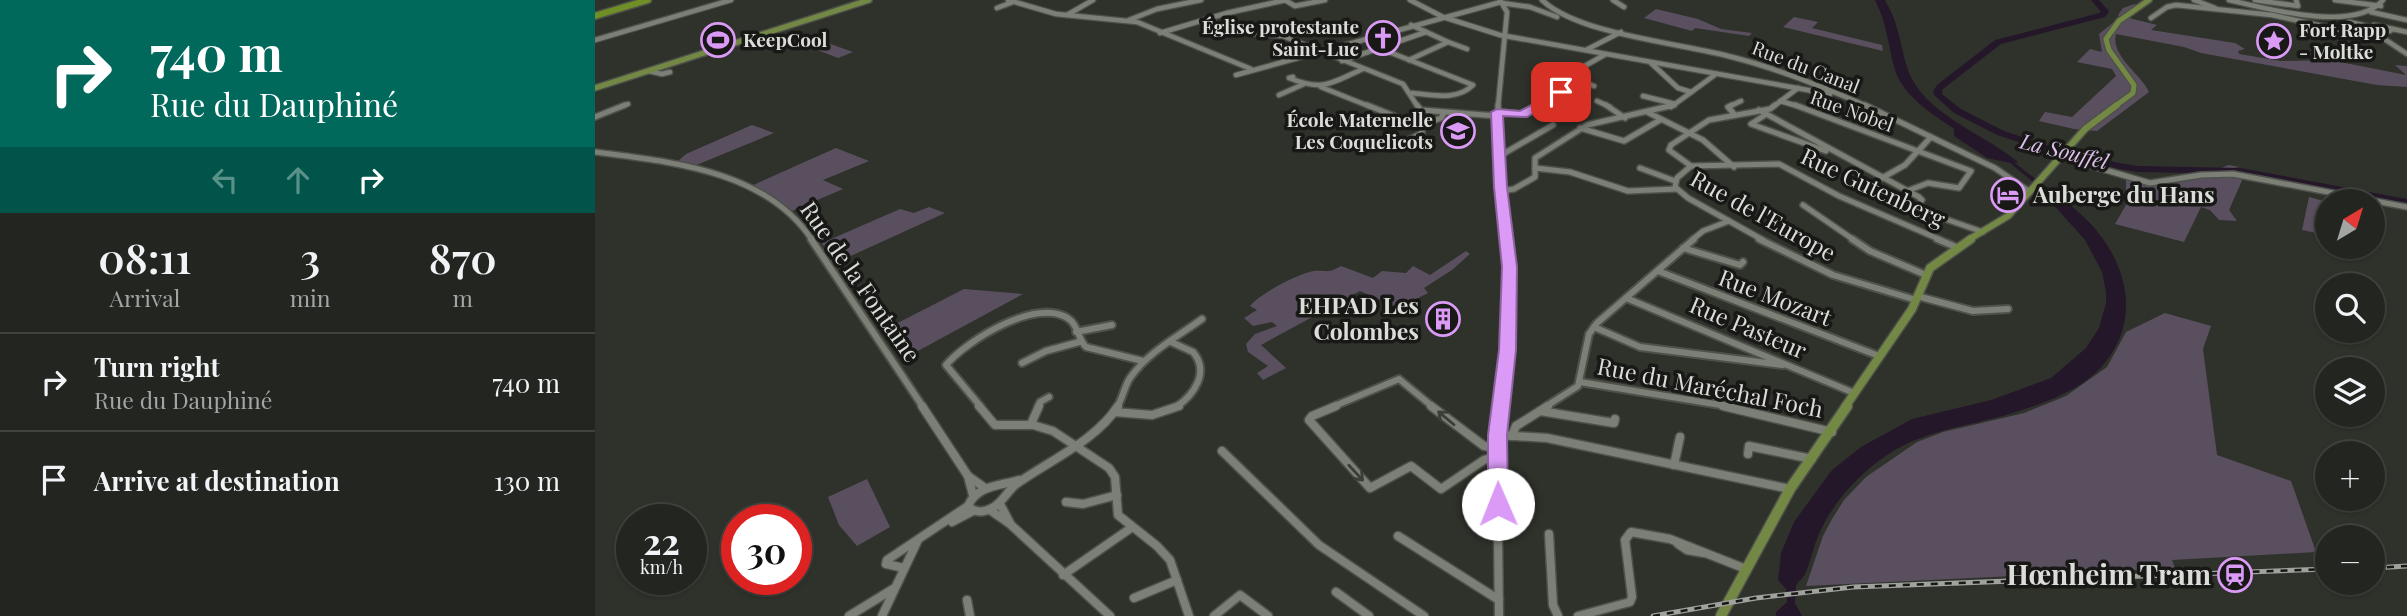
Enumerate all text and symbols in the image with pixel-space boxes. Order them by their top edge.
place label: Église protestante Saint-Luc [1202,13,1359,61]
place label: Fort Rapp - Moltke [2299,16,2386,64]
text: 740 m [150,19,283,84]
church icon: Église protestante Saint-Luc [1364,19,1402,57]
sports icon: KeepCool [699,21,737,59]
place icon: Fort Rapp - Moltke [2255,22,2293,60]
place label: KeepCool [743,26,827,52]
icon: right [35,28,126,119]
street label: Rue du Canal [1749,34,1864,99]
pin [1531,62,1591,122]
icon: arrive [1542,73,1580,111]
text: Rue du Dauphiné [150,82,398,125]
street label: Rue Nobel [1807,83,1898,137]
place label: École Maternelle Les Coquelicots [1286,106,1433,154]
school or university icon: École Maternelle Les Coquelicots [1439,112,1477,150]
water label: La Souffel [2016,125,2113,175]
street label: Rue Gutenberg [1797,140,1951,234]
icon: left [206,161,244,199]
icon: ahead [279,161,317,199]
icon: right [352,161,390,199]
street label: Rue de l'Europe [1686,162,1842,267]
hotel icon: Auberge du Hans [1989,176,2027,214]
place label: Auberge du Hans [2032,178,2215,209]
north arrow [2315,189,2385,259]
map controls [2315,189,2385,595]
street label: Rue de la Fontaine [794,195,928,368]
text: 08:11 [98,229,191,285]
text: 3 [300,229,320,285]
text: 870 [429,229,497,285]
street label: Rue Mozart [1715,261,1837,333]
button: search [2315,273,2385,343]
text: Arrival [109,282,180,313]
text: min [290,282,331,313]
text: m [453,282,473,313]
street label: Rue Pasteur [1685,288,1812,365]
place label: EHPAD Les Colombes [1298,289,1419,346]
building icon: EHPAD Les Colombes [1424,300,1462,338]
text: Turn right [94,349,220,384]
street label: Rue du Maréchal Foch [1595,349,1826,424]
button: layers [2315,357,2385,427]
icon: right [35,363,73,401]
text: 740 m [492,365,560,400]
text: Rue du Dauphiné [94,384,272,415]
one-way arrow [1437,410,1455,426]
button: + [2315,441,2385,511]
icon: arrive [35,461,73,499]
text: Arrive at destination [94,463,340,498]
text: 130 m [494,463,560,498]
one-way arrow [1348,464,1365,481]
position arrow [1461,467,1535,541]
speed limit sign: 30 [721,504,812,595]
text: 22 [643,517,680,564]
button: − [2315,525,2385,595]
text: km/h [640,555,683,579]
place label: Hœnheim Tram [2007,555,2211,592]
station icon: Hœnheim Tram [2216,556,2254,594]

